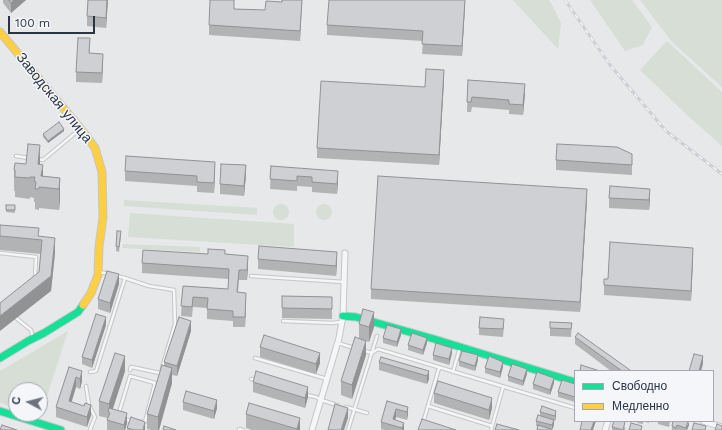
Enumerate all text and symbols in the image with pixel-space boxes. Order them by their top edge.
scale bar [10,8,97,34]
text: 100 m [15,16,50,30]
street label: Заводская улица [12,49,96,147]
legend [574,370,714,422]
text: Свободно [612,379,667,393]
north arrow [8,382,48,422]
text: С [10,396,24,405]
text: Медленно [612,399,669,413]

